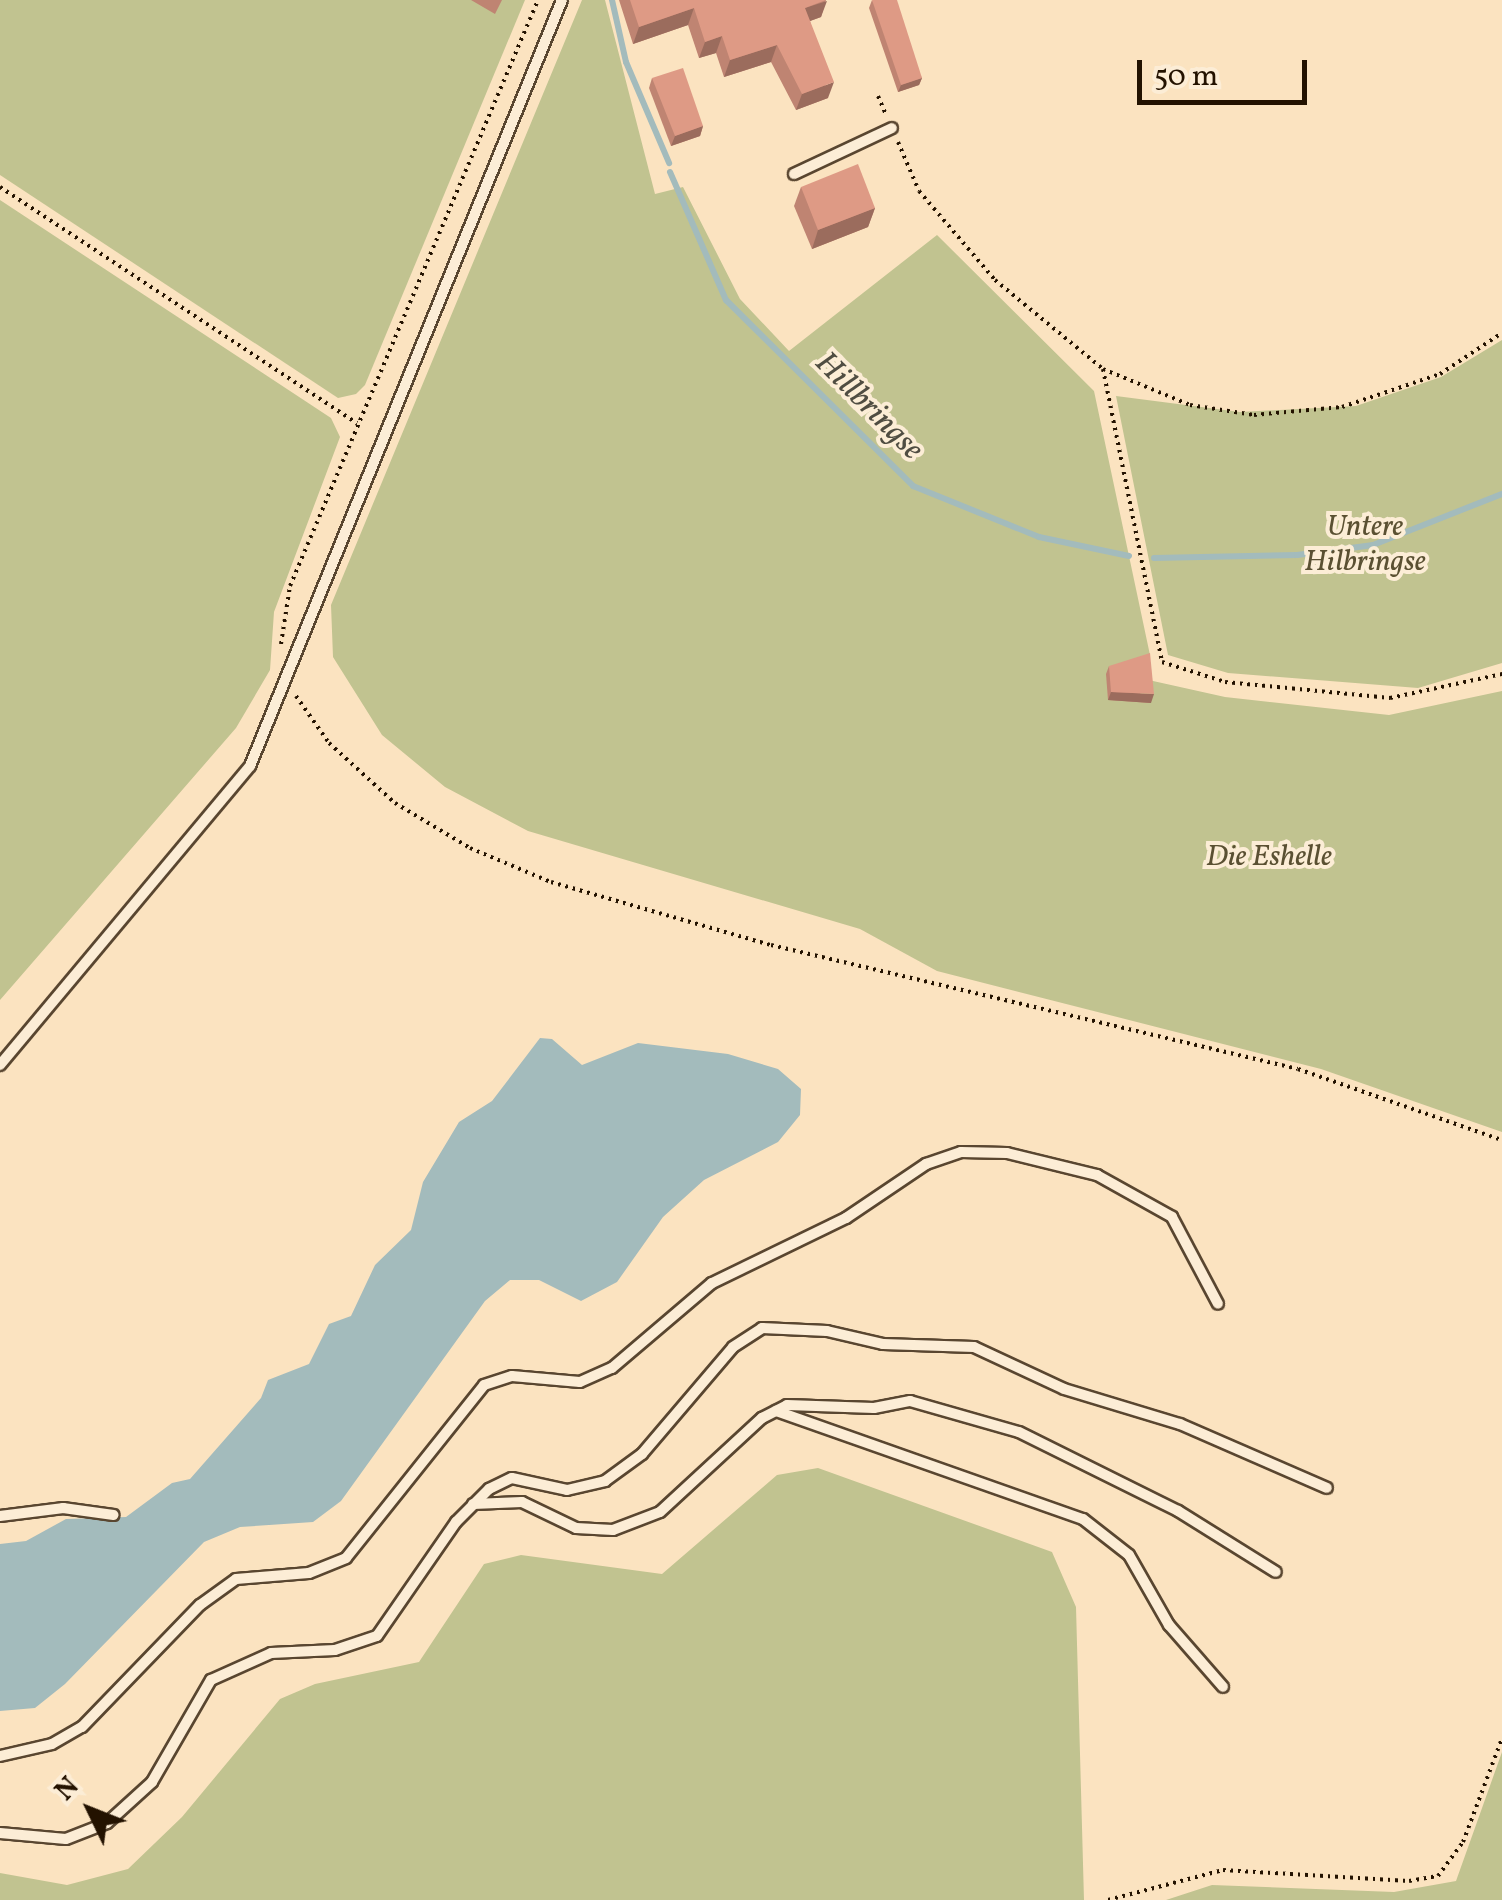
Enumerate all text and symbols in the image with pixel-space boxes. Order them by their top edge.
scale bar [1142,40,1312,102]
text: 50 m [1154,56,1218,98]
water label: Hillbringse [806,345,930,469]
park label: Untere Hilbringse [1304,509,1426,580]
park label: Die Eshelle [1206,839,1332,875]
north arrow [40,1760,140,1860]
text: N [46,1768,89,1810]

